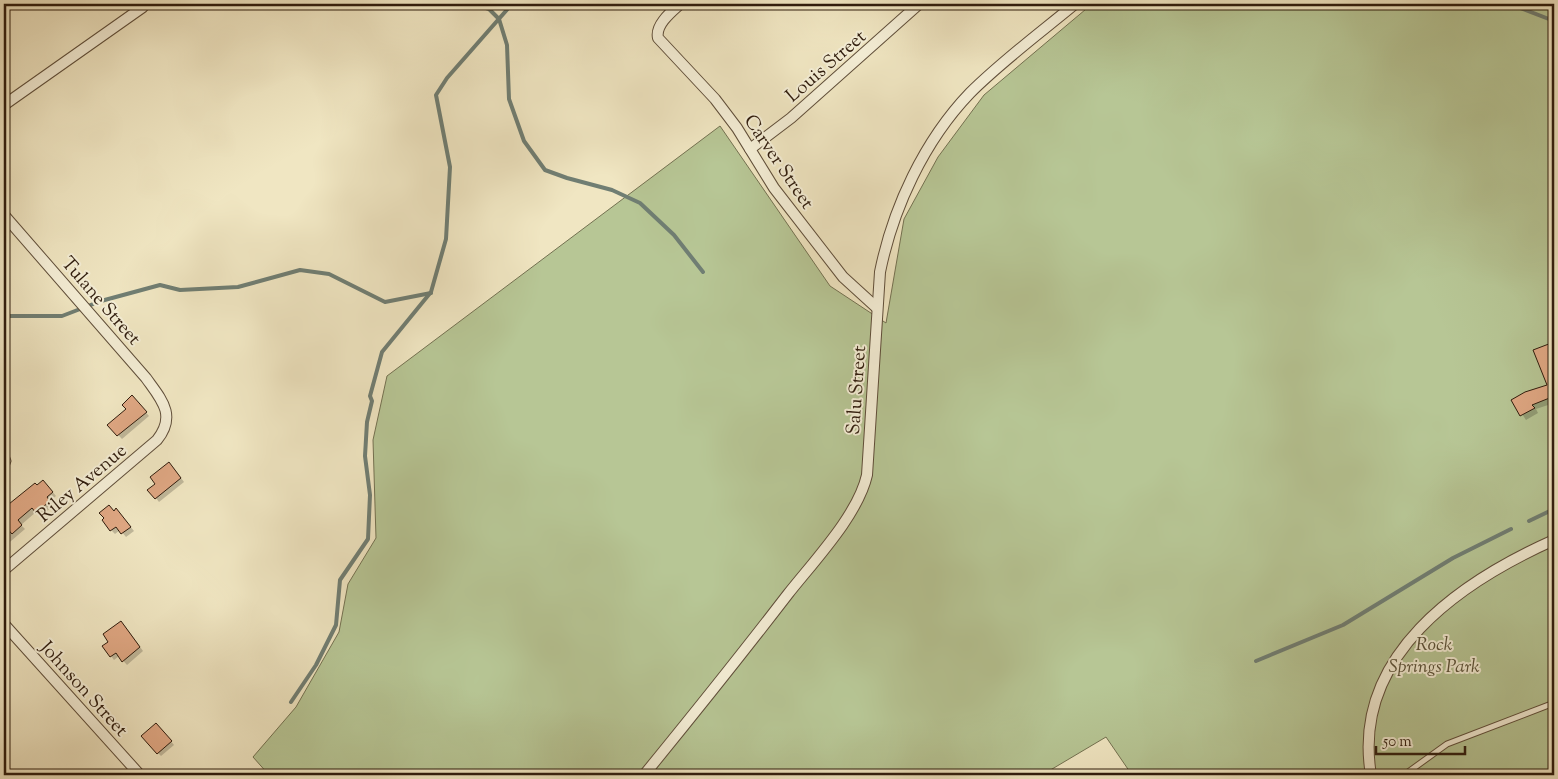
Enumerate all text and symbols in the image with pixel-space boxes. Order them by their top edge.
street label: Louis Street [781,24,873,109]
street label: Carver Street [736,110,820,216]
street label: Tulane Street [54,251,147,352]
street label: Salu Street [841,344,874,436]
street label: Riley Avenue [32,438,133,530]
park label: Rock Springs Park [1388,632,1480,681]
street label: Johnson Street [32,635,134,744]
scale bar [1376,724,1464,756]
text: 50 m [1382,732,1412,753]

